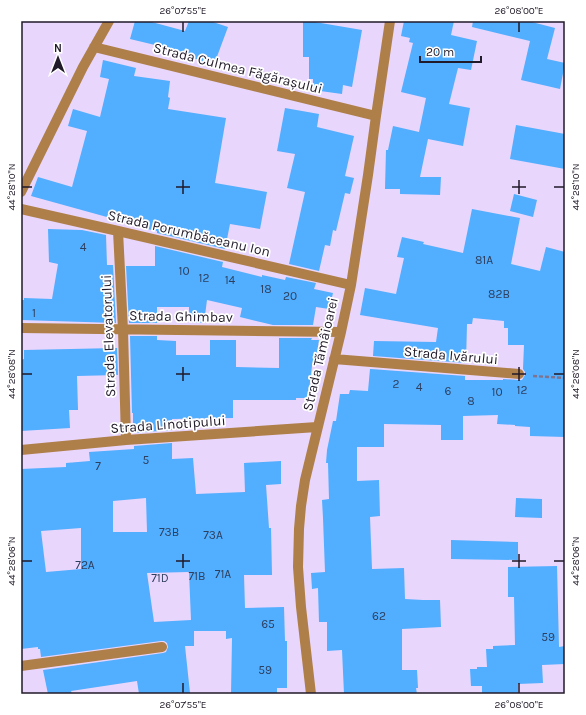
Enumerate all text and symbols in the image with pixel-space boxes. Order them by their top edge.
text: 26°07'55"E [160,5,206,17]
text: 26°08'00"E [495,5,543,17]
north arrow [38,38,78,78]
scale bar [420,38,481,64]
street label: Strada Culmea Făgărașului [152,39,324,98]
text: N [54,42,62,55]
text: 20 m [426,45,454,59]
text: 44°28'10"N [6,164,18,211]
text: 44°28'10"N [570,164,582,211]
street label: Strada Porumbăceanu Ion [106,207,272,260]
house number: 4 [80,240,87,254]
house number: 81A [475,253,493,267]
house number: 10 [178,264,190,278]
house number: 12 [199,271,210,285]
house number: 14 [225,273,236,287]
street label: Strada Elevatorului [98,274,119,398]
house number: 18 [260,282,272,296]
house number: 82B [488,287,510,301]
house number: 20 [283,289,297,303]
street label: Strada Tămâioarei [299,296,342,413]
house number: 1 [32,306,36,320]
street label: Strada Ghimbav [129,307,233,326]
street label: Strada Ivărului [403,343,499,368]
text: 44°28'08"N [6,349,18,399]
text: 44°28'08"N [570,349,582,399]
house number: 2 [393,377,400,391]
house number: 4 [416,380,423,394]
house number: 12 [517,383,528,397]
house number: 6 [445,384,452,398]
house number: 10 [491,385,503,399]
house number: 8 [467,394,475,408]
street label: Strada Linotipului [110,412,226,437]
house number: 5 [143,453,150,467]
house number: 7 [95,459,101,473]
house number: 73B [159,525,179,539]
house number: 73A [203,528,223,542]
text: 44°28'06"N [6,536,18,586]
text: 44°28'06"N [570,536,582,586]
house number: 72A [75,558,95,572]
house number: 71A [215,567,231,581]
house number: 71B [188,569,206,583]
house number: 71D [151,571,169,585]
house number: 62 [372,609,386,623]
house number: 65 [261,617,275,631]
house number: 59 [541,630,555,644]
house number: 59 [258,663,272,677]
text: 26°07'55"E [160,699,206,711]
text: 26°08'00"E [495,699,543,711]

